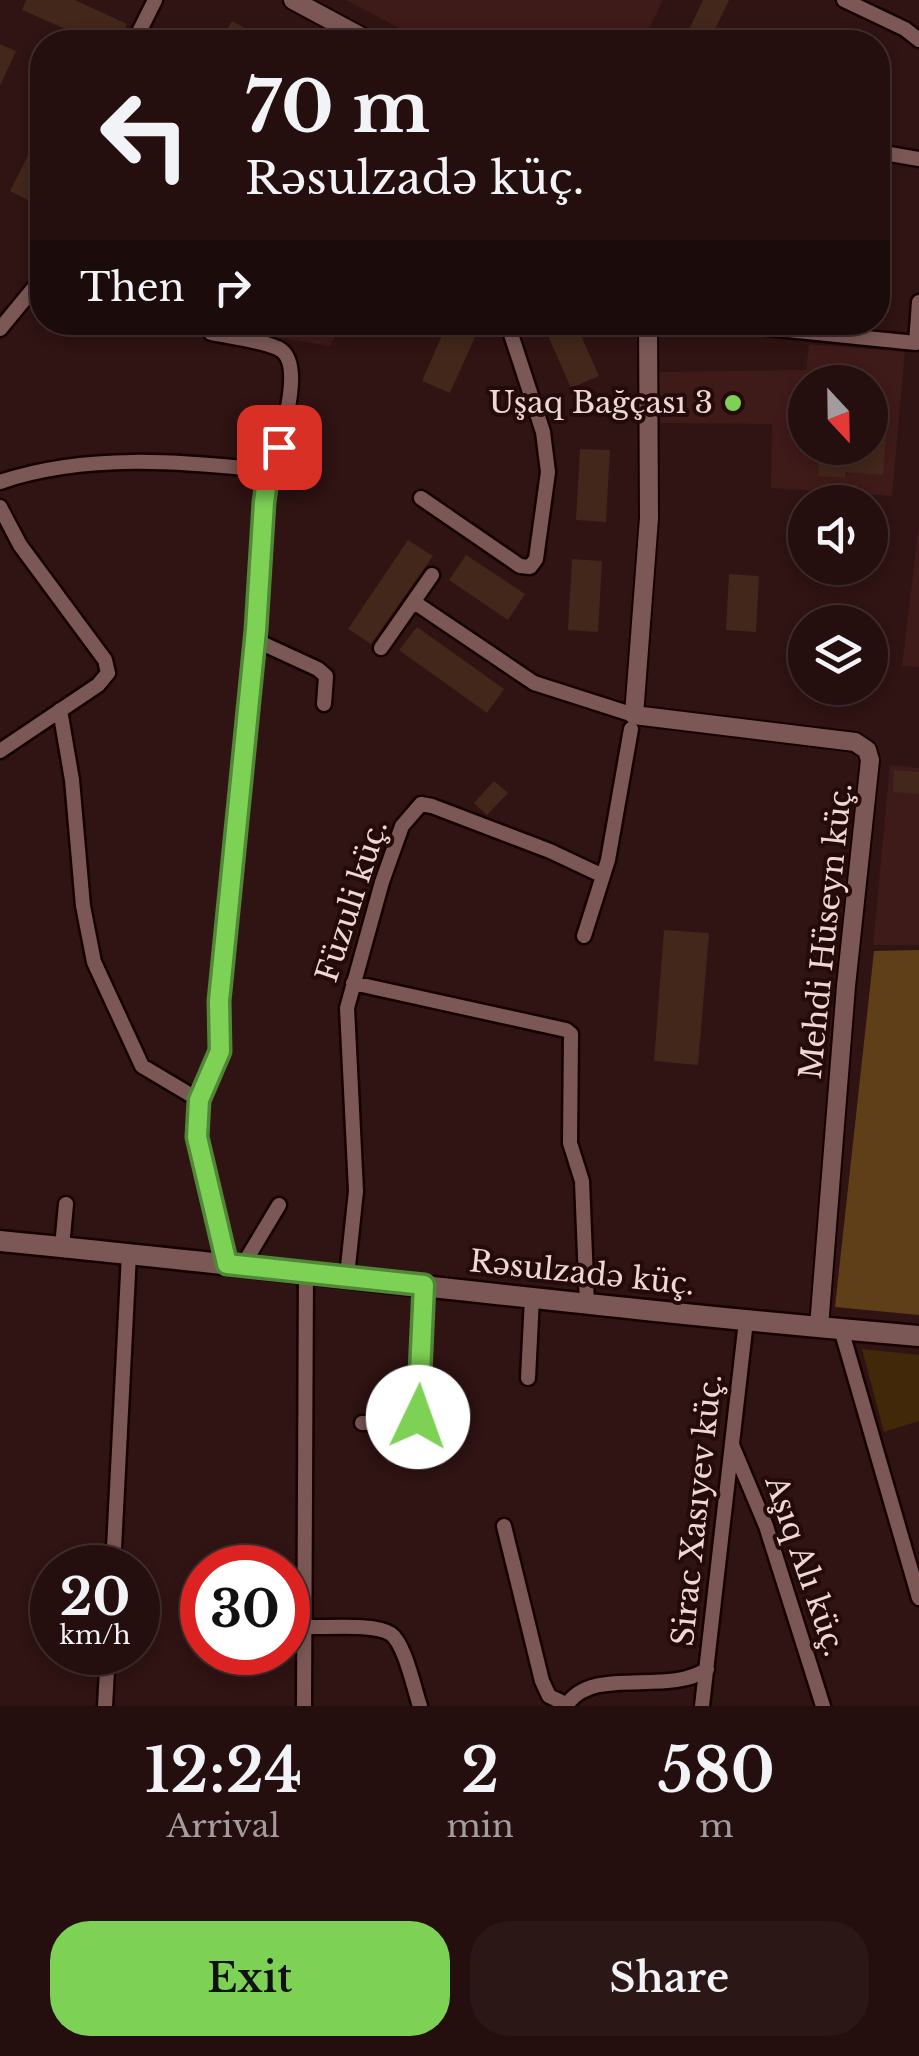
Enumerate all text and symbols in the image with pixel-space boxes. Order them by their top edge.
text: 70 m [245,64,430,151]
icon: left [80,70,210,200]
text: Rəsulzadə küç. [245,150,585,206]
icon: right [205,260,260,315]
text: Then [80,264,185,311]
north arrow [788,365,888,465]
map controls [788,365,888,705]
place label: Uşaq Bağçası 3 [489,384,713,421]
marker: Uşaq Bağçası 3 [722,392,744,414]
pin [237,405,322,490]
icon: arrive [252,420,307,475]
button: sound [788,485,888,585]
button: layers [788,605,888,705]
street label: Mehdi Hüseyn küç. [792,781,859,1081]
street label: Füzuli küç. [308,815,395,987]
street label: Rəsulzadə küç. [468,1242,697,1303]
position arrow [366,1365,470,1469]
street label: Sirac Xasıyev küç. [664,1372,729,1648]
street label: Aşıq Alı küç. [757,1470,854,1661]
speed limit sign: 30 [180,1545,310,1675]
text: 20 [60,1566,130,1629]
text: km/h [60,1620,130,1651]
text: 12:24 [144,1734,303,1808]
text: 2 [461,1734,499,1808]
text: 580 [658,1734,775,1808]
text: Arrival [167,1806,280,1846]
text: min [446,1806,514,1846]
text: m [699,1806,734,1846]
button: Exit [50,1921,450,2036]
button: Share [470,1921,869,2036]

